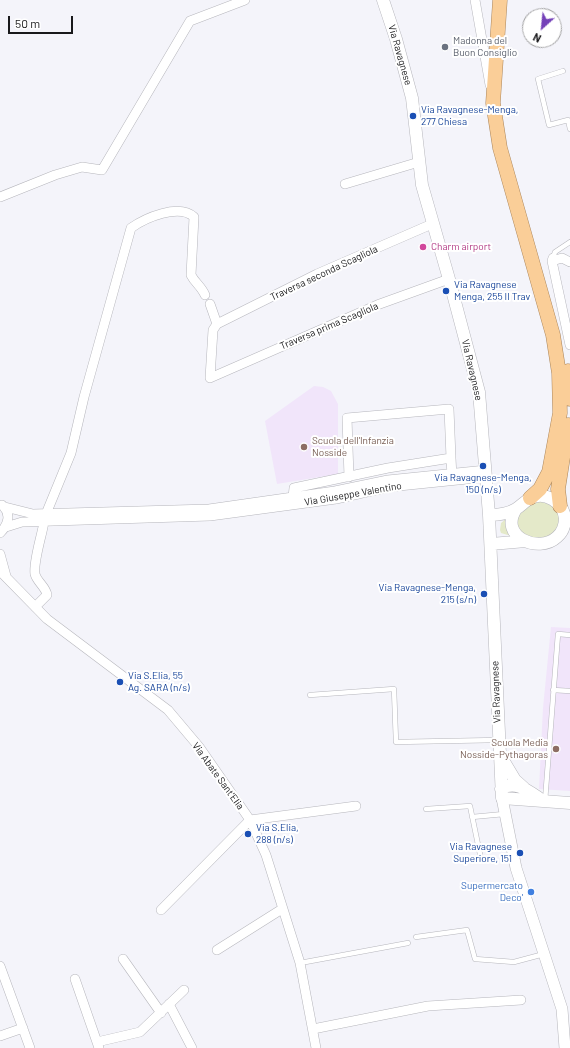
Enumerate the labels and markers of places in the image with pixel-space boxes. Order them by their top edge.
place label: Madonna del Buon Consiglio [453,35,517,58]
marker: Madonna del Buon Consiglio [440,42,450,52]
place label: Via Ravagnese-Menga, 277 Chiesa [421,104,518,128]
marker: Via Ravagnese-Menga, 277 Chiesa [408,111,418,121]
place label: Charm airport [431,241,491,253]
marker: Charm airport [418,242,428,252]
place label: Via Ravagnese Menga, 255 II Trav [454,279,530,302]
marker: Via Ravagnese Menga, 255 II Trav [441,286,451,296]
place label: Scuola dell'Infanzia Nosside [312,435,394,458]
marker: Scuola dell'Infanzia Nosside [299,442,309,452]
marker: Via Ravagnese-Menga, 150 (n/s) [478,461,488,471]
place label: Via Ravagnese-Menga, 150 (n/s) [434,472,532,496]
place label: Via Ravagnese-Menga, 215 (s/n) [379,582,476,606]
marker: Via Ravagnese-Menga, 215 (s/n) [479,589,489,599]
place label: Via S.Elia, 55 Ag. SARA (n/s) [128,670,190,694]
marker: Via S.Elia, 55 Ag. SARA (n/s) [115,677,125,687]
place label: Scuola Media Nosside-Pythagoras [460,737,548,760]
marker: Scuola Media Nosside-Pythagoras [551,744,561,754]
place label: Via S.Elia, 288 (n/s) [256,822,299,846]
marker: Via S.Elia, 288 (n/s) [243,829,253,839]
place label: Via Ravagnese Superiore, 151 [449,841,512,864]
marker: Via Ravagnese Superiore, 151 [515,848,525,858]
place label: Supermercato Deco' [461,880,523,904]
marker: Supermercato Deco' [526,887,536,897]

